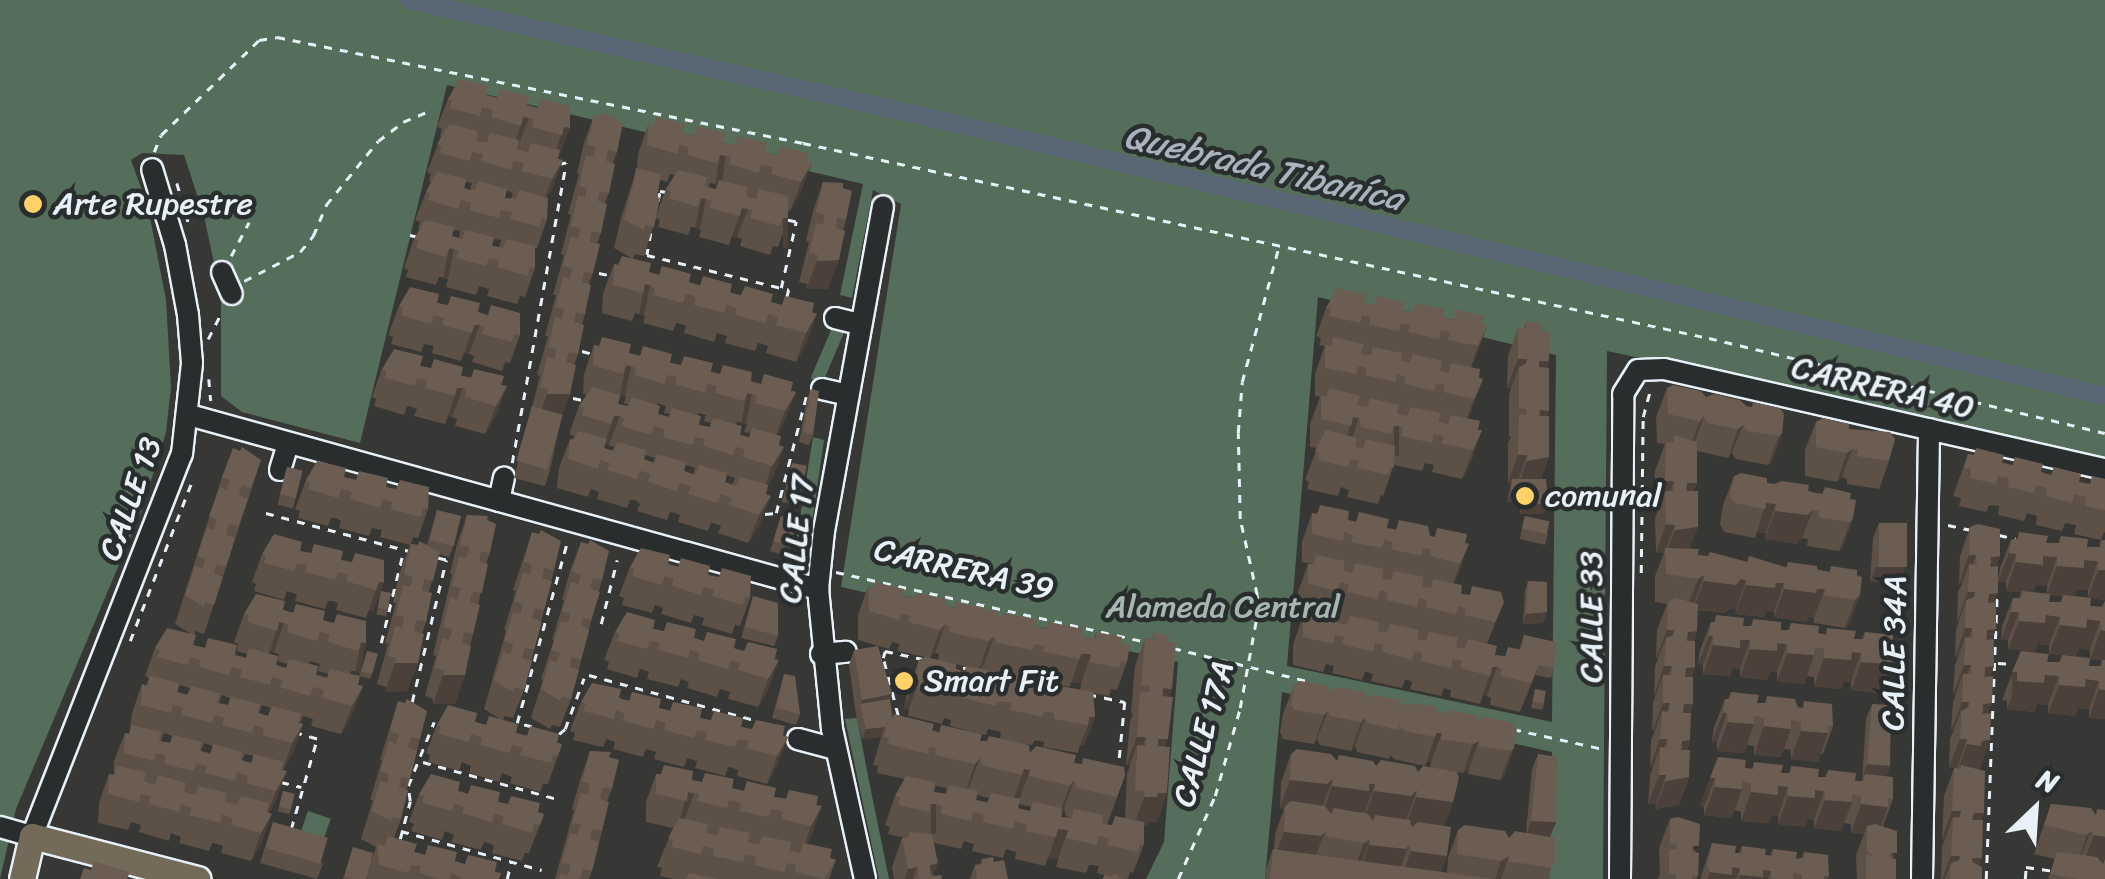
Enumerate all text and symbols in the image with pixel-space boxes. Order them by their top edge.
water label: Quebrada Tibaníca [1120,114,1408,220]
place label: Arte Rupestre [53,185,252,223]
marker: Arte Rupestre [22,193,44,215]
street label: CARRERA 40 [1788,348,1978,428]
street label: CALLE 13 [91,432,171,566]
street label: CALLE 17 [771,473,823,605]
place label: comunal [1545,477,1662,515]
marker: comunal [1514,485,1536,507]
street label: CARRERA 39 [871,531,1057,609]
street label: CALLE 33 [1573,551,1611,683]
street label: CALLE 34A [1874,575,1916,731]
park label: Alameda Central [1106,588,1340,626]
street label: CALLE 17A [1165,657,1243,811]
place label: Smart Fit [924,662,1059,700]
marker: Smart Fit [893,670,915,692]
text: N [2029,755,2067,808]
north arrow [1985,759,2085,859]

